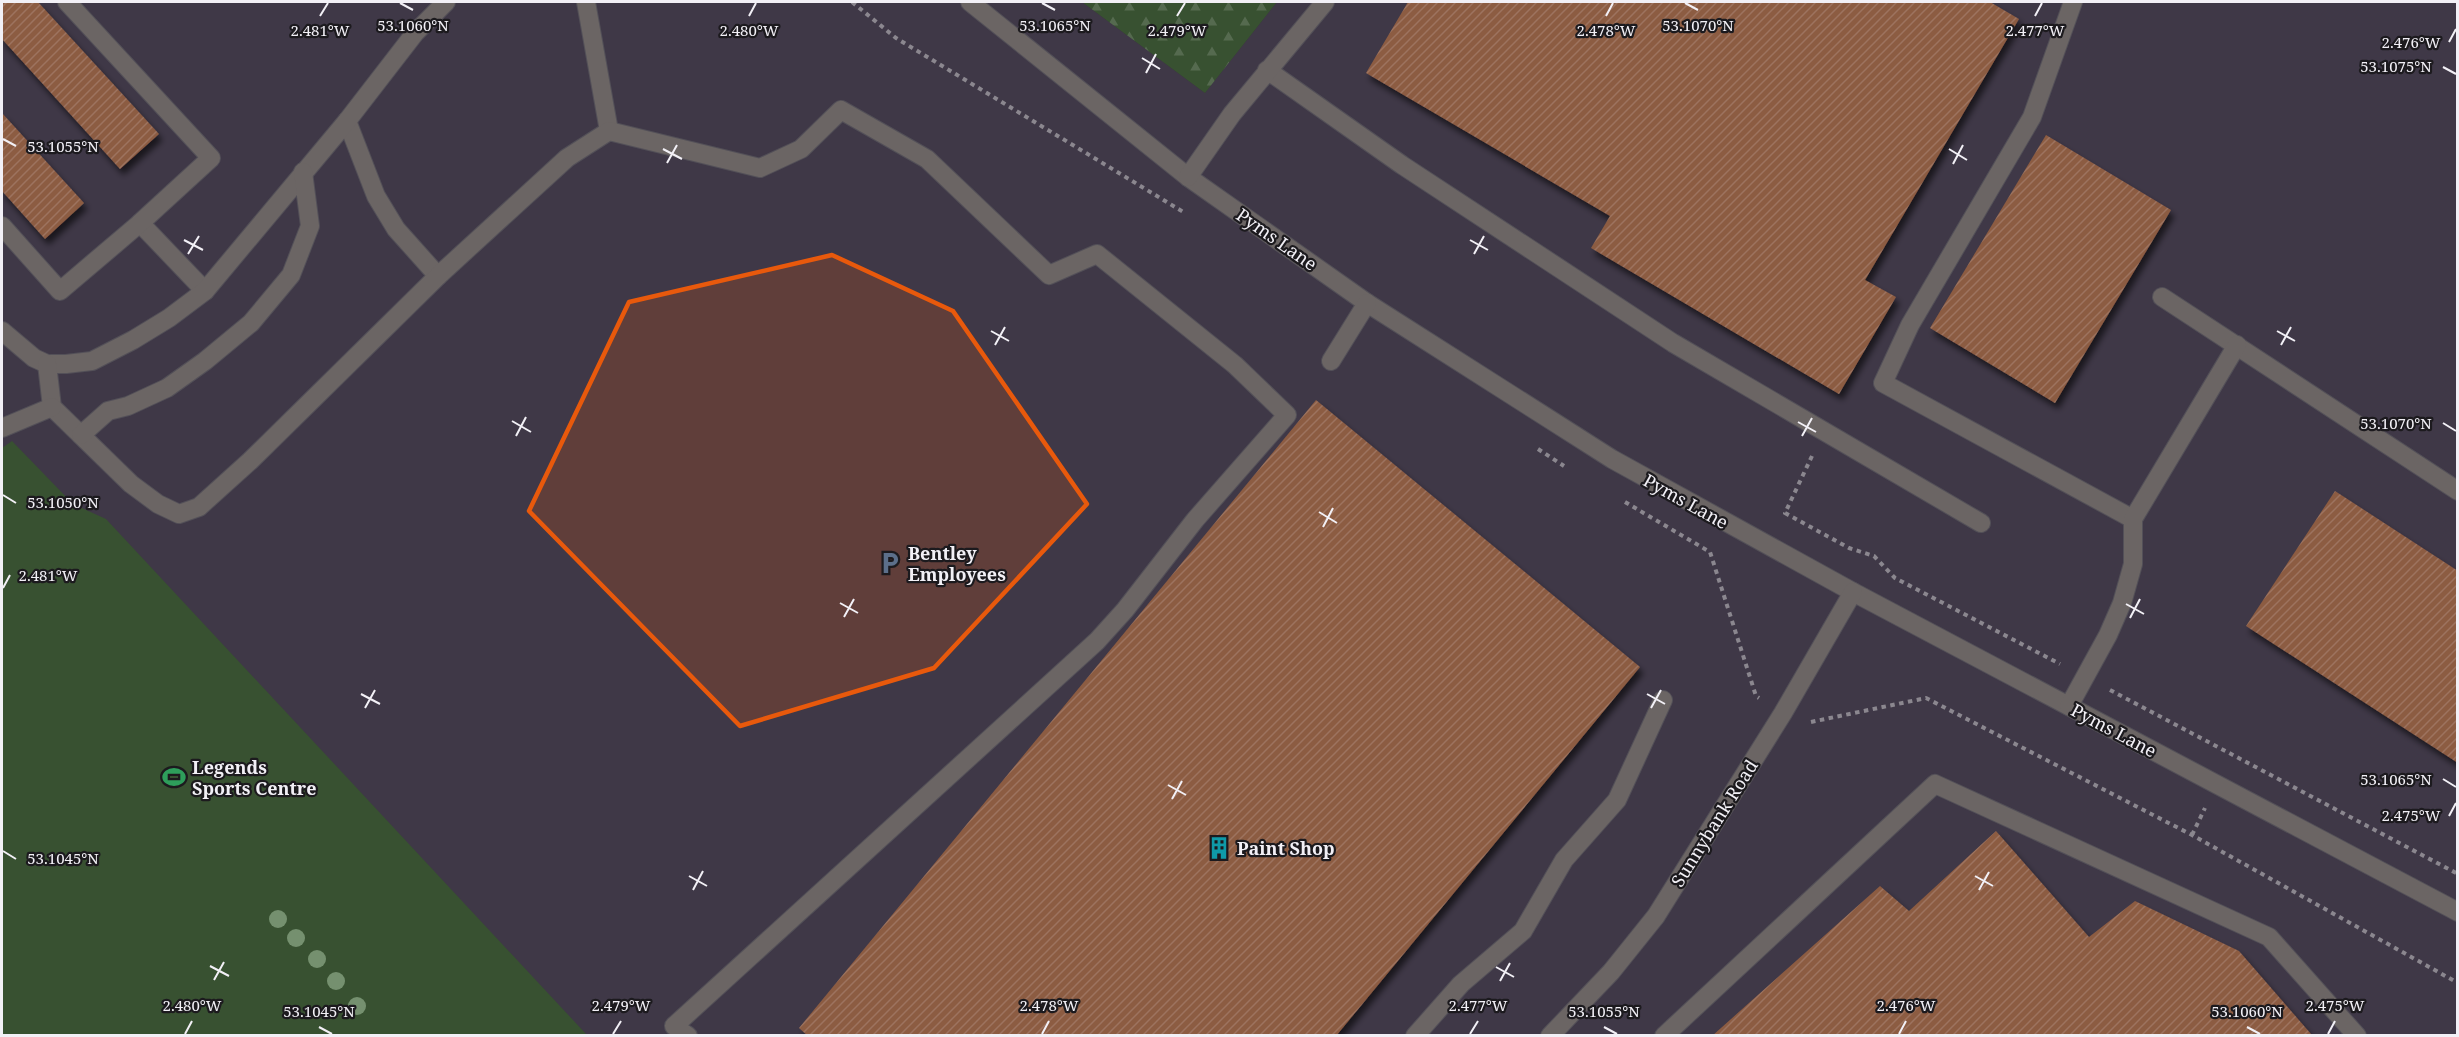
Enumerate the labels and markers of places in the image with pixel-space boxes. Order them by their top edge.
place label: Bentley Employees [908,541,1006,586]
parking icon: Bentley Employees [877,550,903,576]
place label: Legends Sports Centre [192,755,316,800]
sports icon: Legends Sports Centre [161,764,187,790]
building icon: Paint Shop [1206,835,1232,861]
place label: Paint Shop [1237,836,1335,860]

